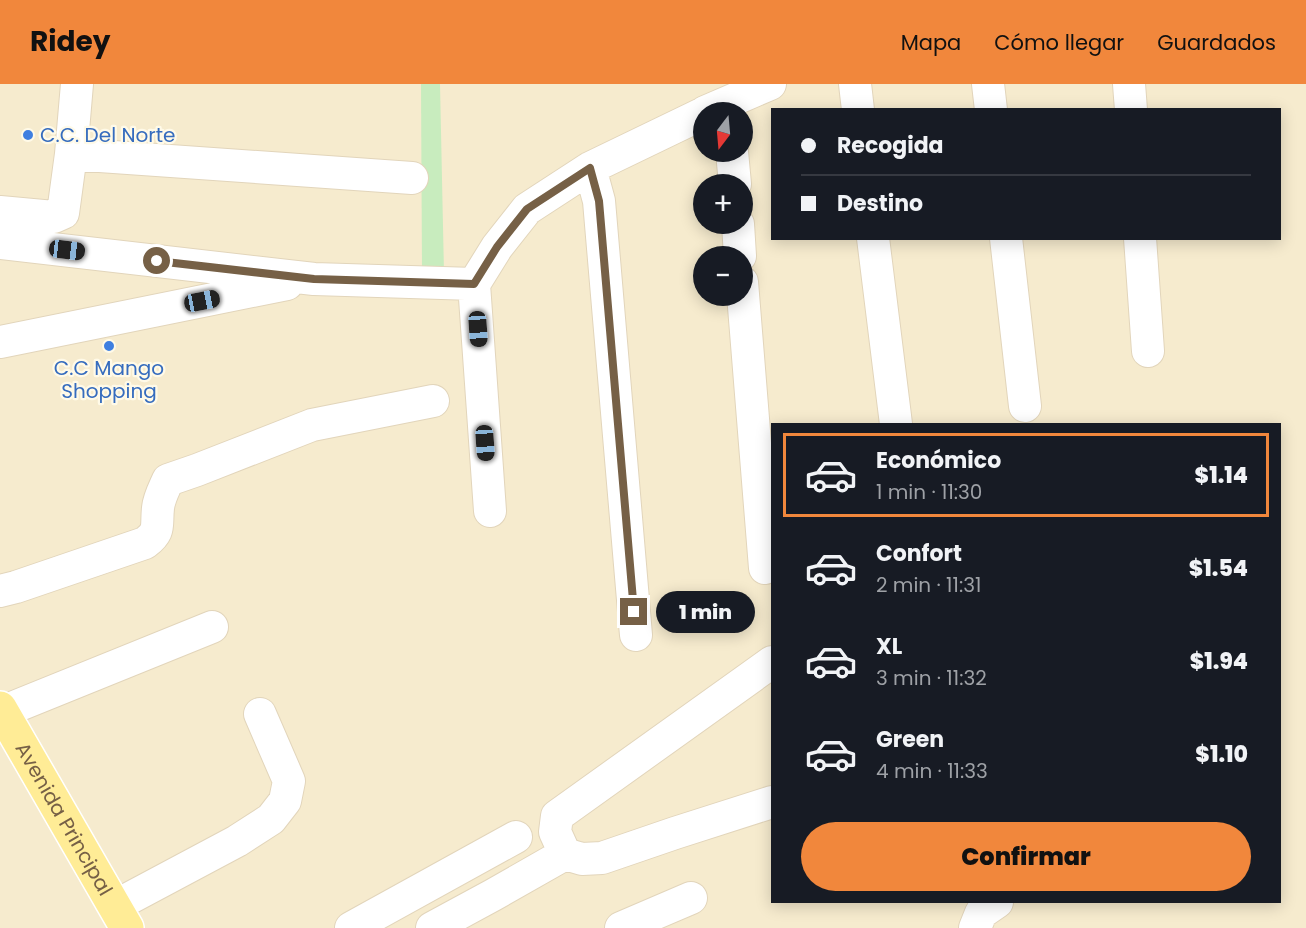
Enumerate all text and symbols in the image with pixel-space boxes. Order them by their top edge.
text: Ridey [30,22,110,61]
text: Mapa [901,28,961,57]
text: Cómo llegar [994,28,1124,57]
text: Guardados [1157,28,1276,57]
north arrow [693,102,753,162]
map controls [693,102,753,306]
place label: C.C. Del Norte [40,121,175,149]
marker: C.C. Del Norte [21,128,35,142]
text: Recogida [837,130,944,161]
button: + [693,174,753,234]
text: Destino [837,188,923,219]
car [48,239,86,261]
button: − [693,246,753,306]
route start [143,247,170,274]
car [183,289,221,313]
car [468,310,488,348]
marker: C.C Mango Shopping [102,339,116,353]
place label: C.C Mango Shopping [54,354,164,405]
car [475,424,495,462]
text: Económico [876,445,1001,476]
icon: car [804,448,858,502]
text: $1.14 [1195,460,1248,491]
text: 1 min · 11:30 [876,478,982,506]
text: Confort [876,538,962,569]
icon: car [804,541,858,595]
text: $1.54 [1189,553,1248,584]
text: 2 min · 11:31 [876,571,981,599]
callout: 1 min [655,591,754,633]
route end [620,598,647,625]
text: 1 min [679,598,732,626]
text: XL [876,631,902,662]
icon: car [804,634,858,688]
text: $1.94 [1190,646,1248,677]
text: 3 min · 11:32 [876,664,987,692]
text: Green [876,724,944,755]
icon: car [804,727,858,781]
street label: Avenida Principal [9,737,119,901]
text: $1.10 [1195,739,1248,770]
text: 4 min · 11:33 [876,757,988,785]
button: Confirmar [801,822,1251,891]

